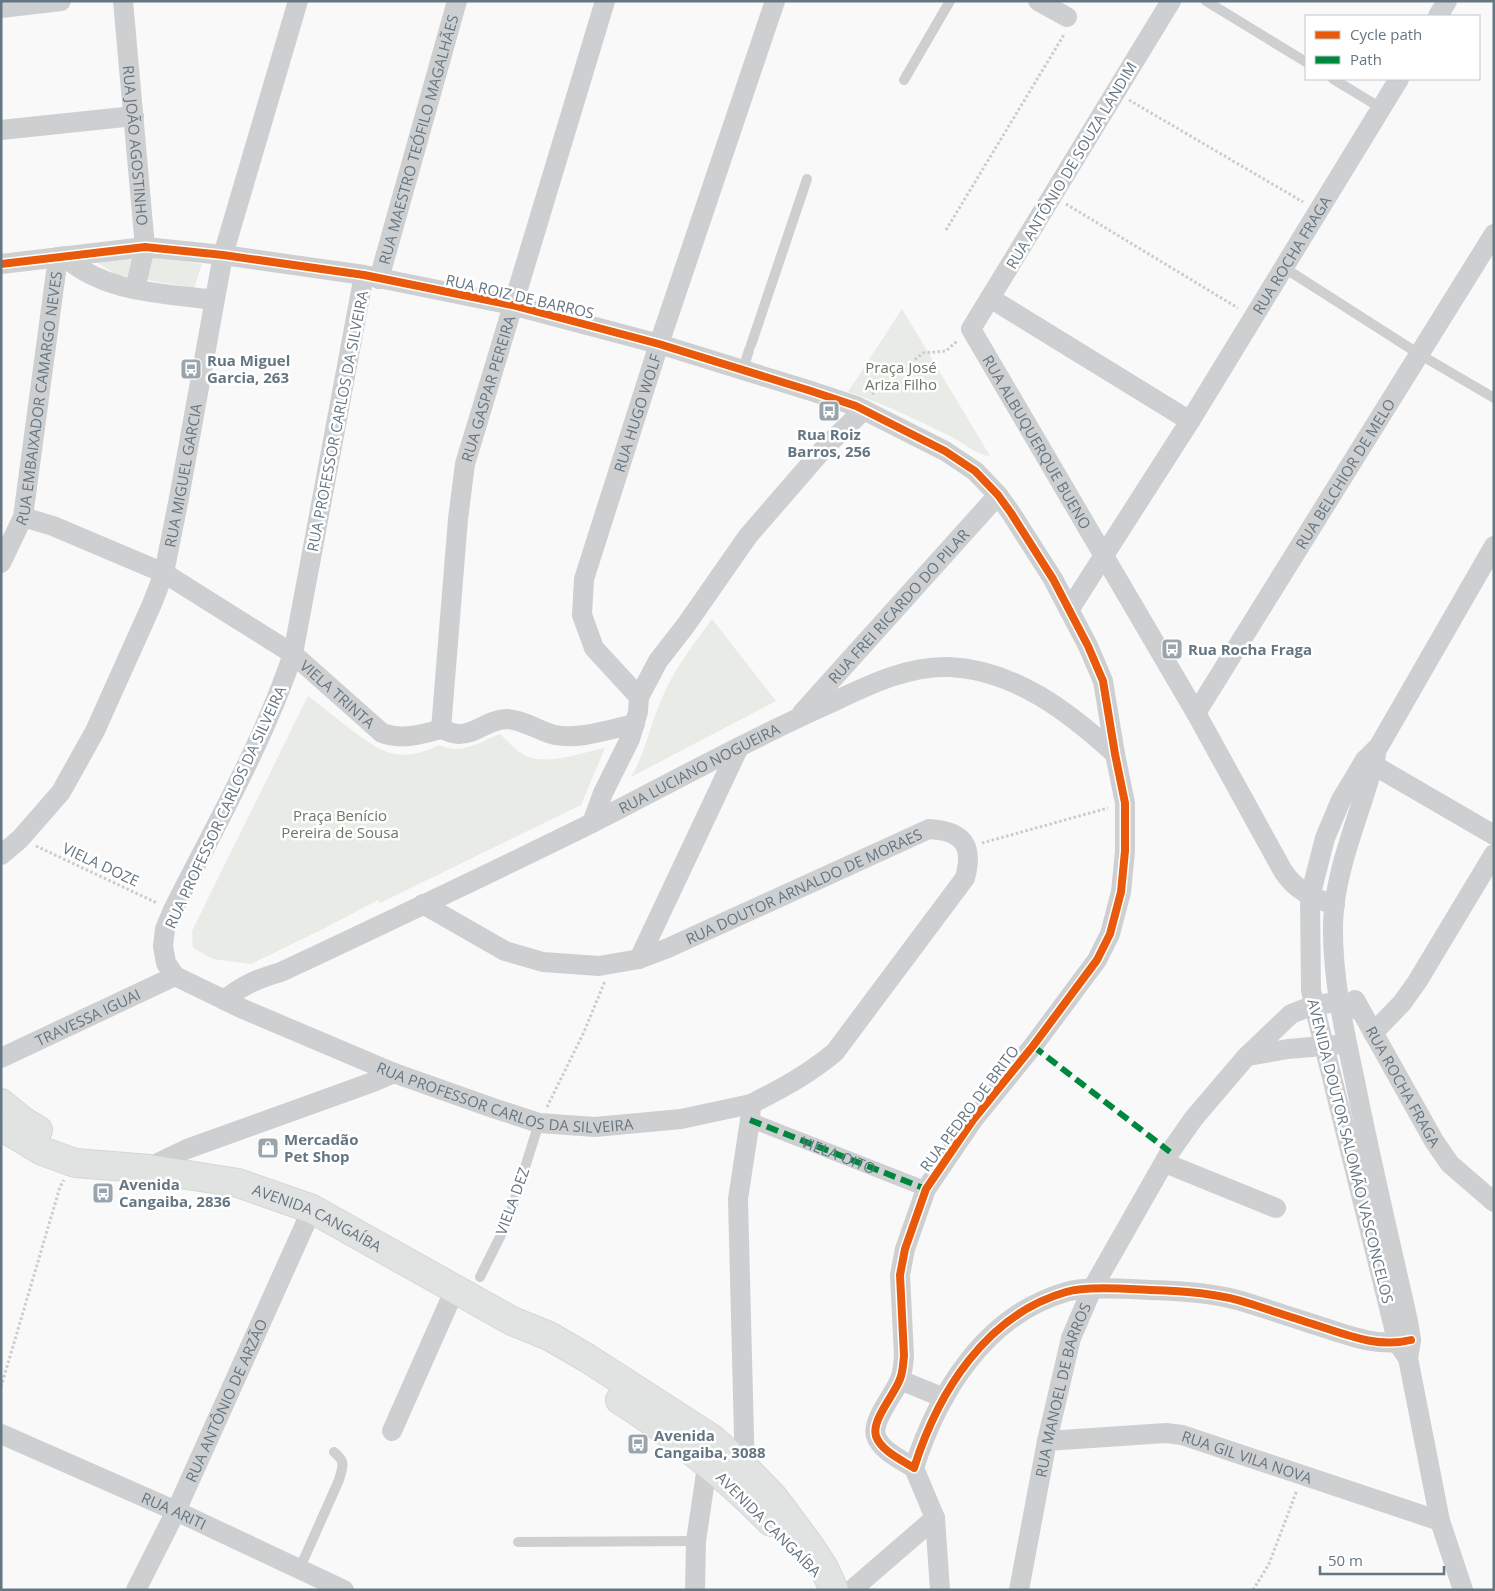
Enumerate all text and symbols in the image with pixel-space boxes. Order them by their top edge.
street label: RUA MAESTRO TEÓFILO MAGALHÃES [374,12,463,266]
legend [1305,15,1480,80]
text: Cycle path [1350,24,1422,44]
text: Path [1350,49,1382,69]
street label: RUA ANTÔNIO DE SOUZA LANDIM [1001,58,1141,272]
street label: RUA JOÃO AGOSTINHO [119,64,153,227]
street label: RUA ROCHA FRAGA [1248,192,1336,318]
street label: RUA ROIZ DE BARROS [444,269,596,323]
street label: RUA EMBAIXADOR CAMARGO NEVES [11,270,66,528]
street label: RUA PROFESSOR CARLOS DA SILVEIRA [302,288,372,553]
street label: RUA GASPAR PEREIRA [456,312,520,464]
place label: Rua Miguel Garcia, 263 [207,350,290,387]
street label: RUA HUGO WOLF [609,351,665,475]
street label: RUA ALBUQUERQUE BUENO [978,351,1096,533]
bus stop icon: Rua Miguel Garcia, 263 [179,357,203,381]
park label: Praça José Ariza Filho [865,357,937,394]
street label: RUA BELCHIOR DE MELO [1291,395,1399,553]
bus stop icon: Rua Roiz Barros, 256 [817,399,841,423]
street label: RUA MIGUEL GARCIA [159,401,206,549]
place label: Rua Roiz Barros, 256 [787,424,871,461]
street label: RUA FREI RICARDO DO PILAR [823,524,974,688]
bus stop icon: Rua Rocha Fraga [1160,637,1184,661]
place label: Rua Rocha Fraga [1188,639,1312,659]
street label: VIELA TRINTA [296,655,380,733]
street label: RUA PROFESSOR CARLOS DA SILVEIRA [160,682,290,931]
street label: RUA LUCIANO NOGUEIRA [615,718,783,818]
park label: Praça Benício Pereira de Sousa [281,805,399,842]
street label: RUA DOUTOR ARNALDO DE MORAES [682,824,925,949]
street label: VIELA DOZE [60,838,142,890]
street label: TRAVESSA IGUAI [32,984,144,1050]
street label: AVENIDA DOUTOR SALOMÃO VASCONCELOS [1303,997,1399,1305]
street label: RUA ROCHA FRAGA [1362,1022,1445,1151]
street label: RUA PEDRO DE BRITO [915,1041,1023,1175]
street label: RUA PROFESSOR CARLOS DA SILVEIRA [374,1057,635,1137]
place label: Mercadão Pet Shop [284,1129,358,1166]
street label: VIELA OITO [798,1131,879,1178]
shop icon: Mercadão Pet Shop [256,1136,280,1160]
street label: VIELA DEZ [491,1164,533,1238]
place label: Avenida Cangaiba, 2836 [119,1174,231,1211]
street label: AVENIDA CANGAÍBA [250,1179,386,1256]
bus stop icon: Avenida Cangaiba, 2836 [91,1181,115,1205]
street label: RUA MANOEL DE BARROS [1030,1299,1095,1479]
street label: RUA ANTÔNIO DE ARZÃO [180,1315,271,1485]
place label: Avenida Cangaiba, 3088 [654,1425,766,1462]
street label: RUA GIL VILA NOVA [1179,1426,1315,1488]
bus stop icon: Avenida Cangaiba, 3088 [626,1432,650,1456]
street label: AVENIDA CANGAÍBA [712,1467,826,1581]
street label: RUA ARITI [138,1487,210,1534]
scale bar [1320,1544,1444,1576]
text: 50 m [1328,1550,1363,1570]

